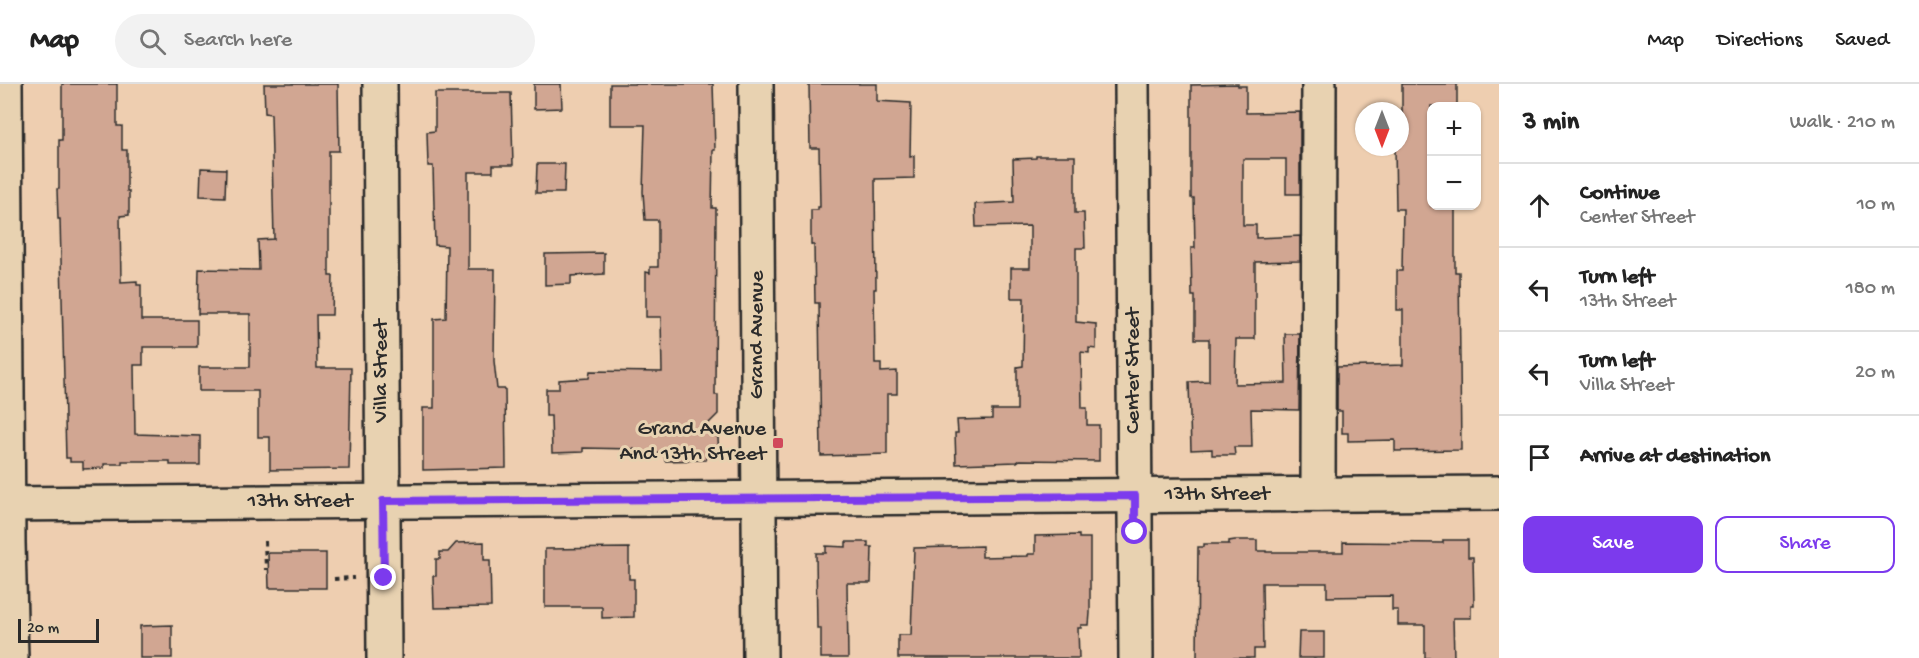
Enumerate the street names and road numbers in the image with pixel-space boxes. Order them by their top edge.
street label: Grand Avenue [745,270,771,399]
street label: Center Street [1121,306,1147,434]
street label: Villa Street [369,318,395,423]
street label: 13th Street [1164,482,1272,508]
street label: 13th Street [247,489,355,515]

